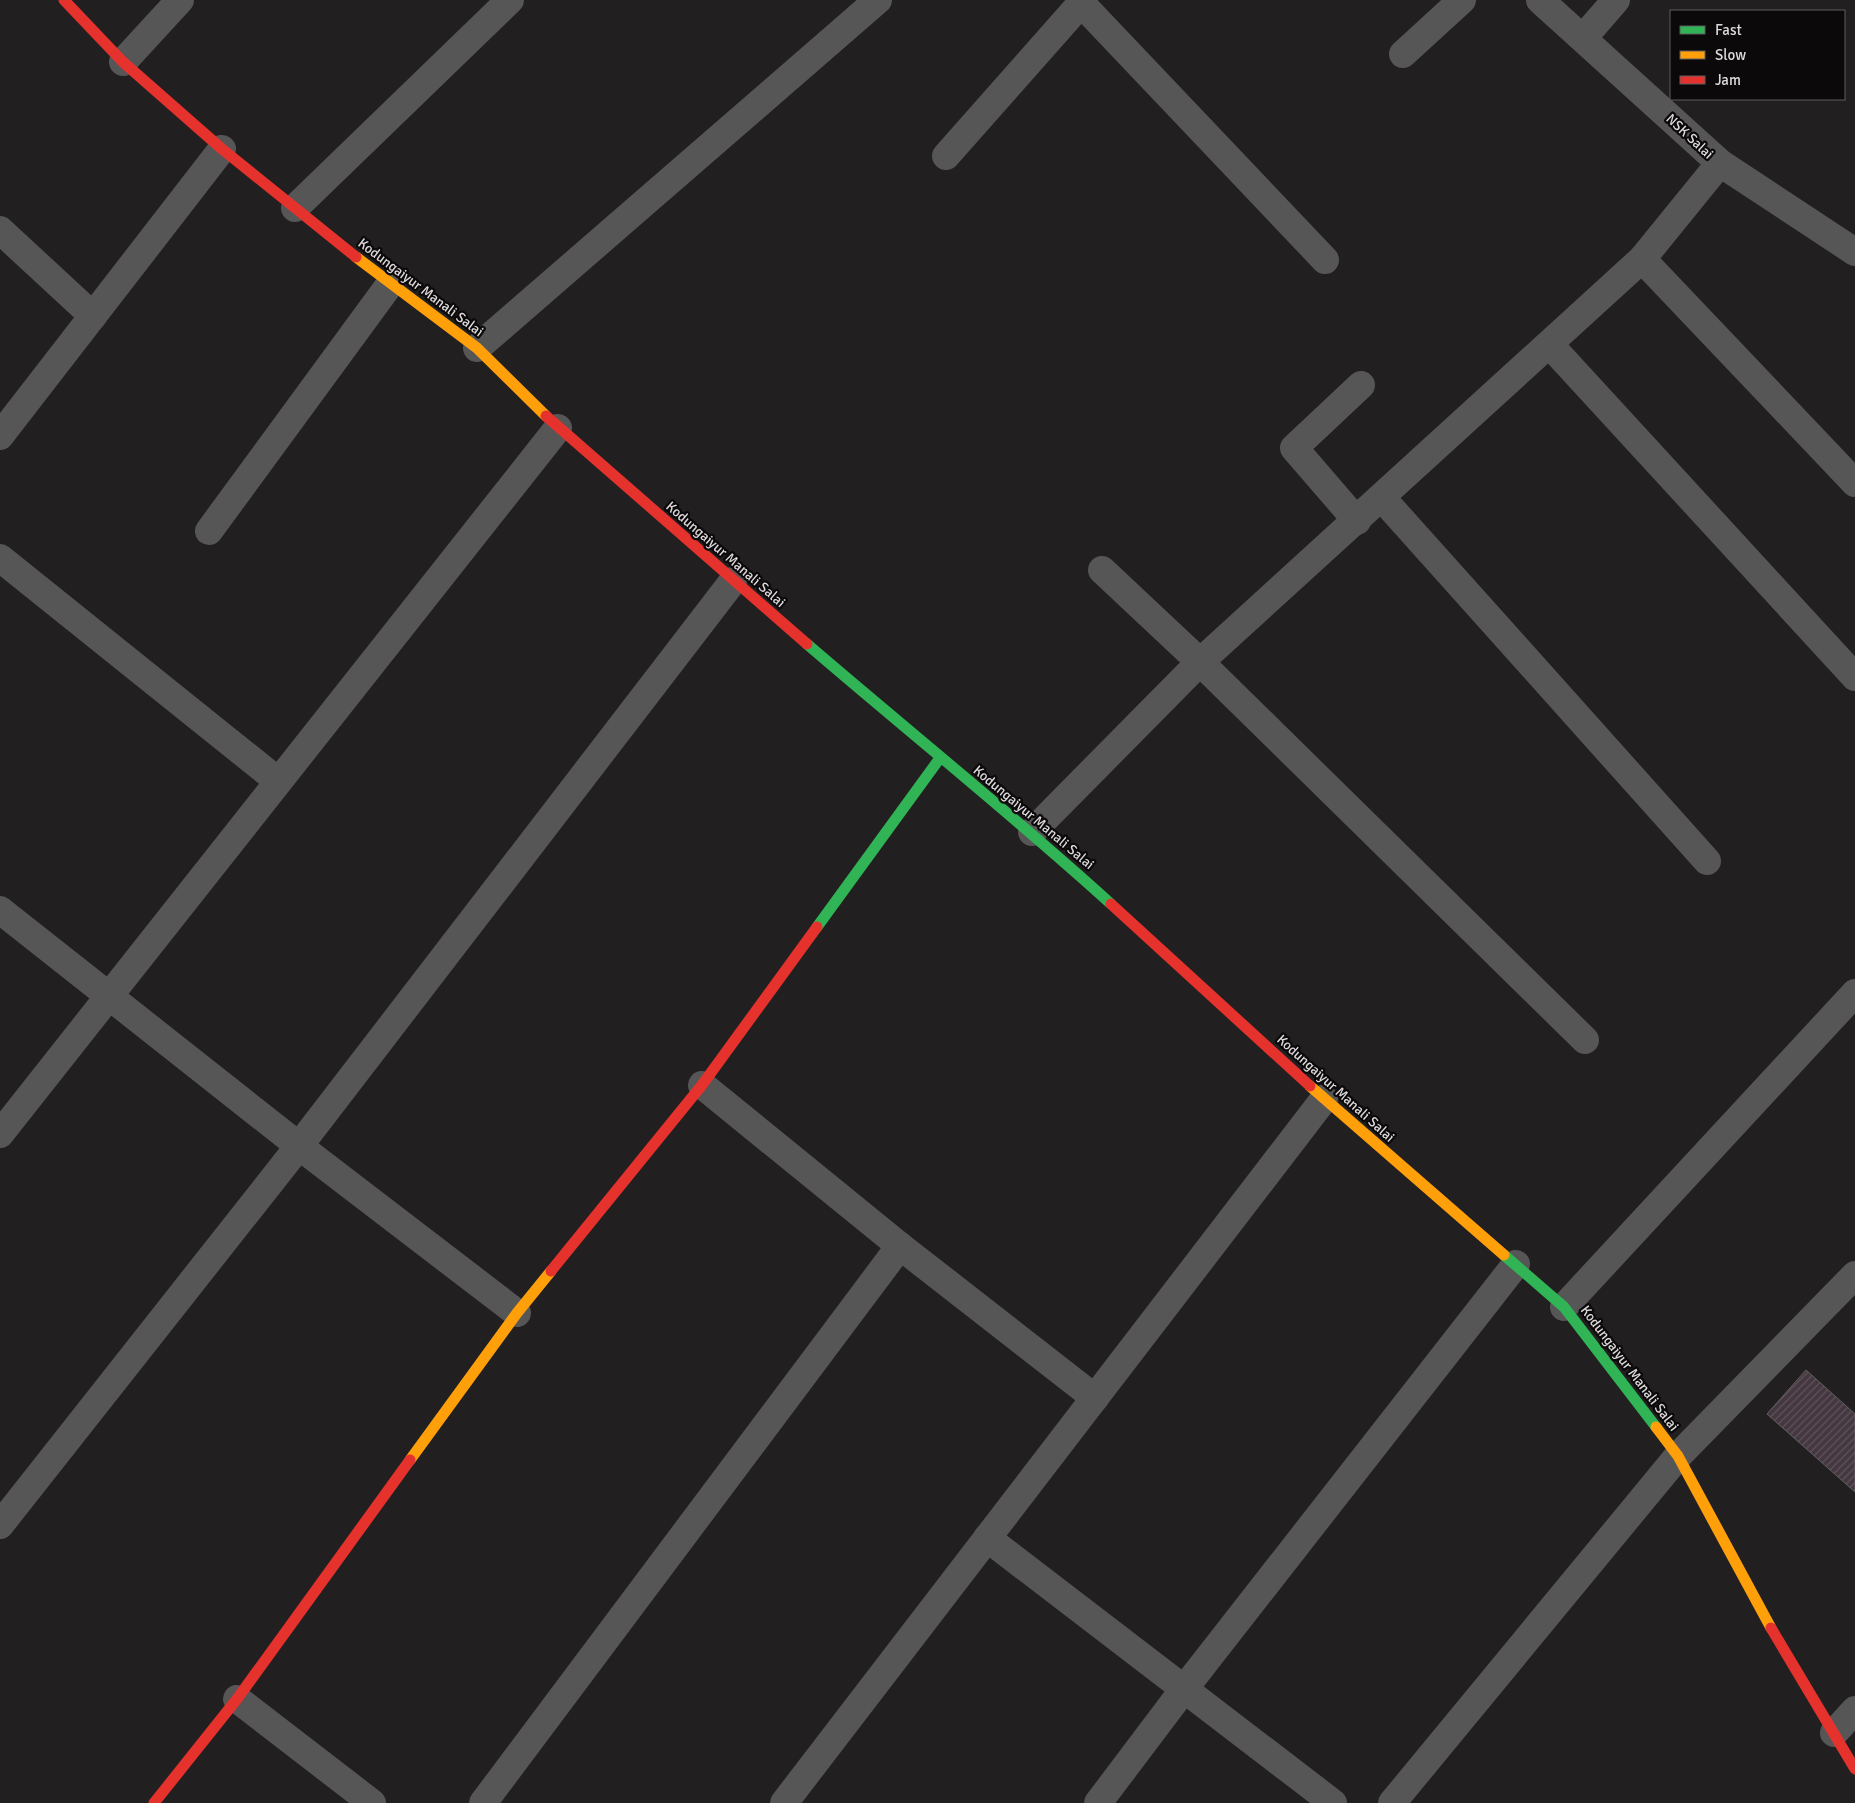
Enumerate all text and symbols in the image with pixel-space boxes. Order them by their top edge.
legend [1670,10,1845,100]
text: Fast [1715,21,1742,39]
text: Slow [1715,46,1746,64]
text: Jam [1715,71,1741,89]
street label: NSK Salai [1662,110,1717,163]
street label: Kodungaiyur Manali Salai [355,235,487,340]
street label: Kodungaiyur Manali Salai [662,498,789,611]
street label: Kodungaiyur Manali Salai [970,762,1098,873]
street label: Kodungaiyur Manali Salai [1273,1031,1398,1146]
street label: Kodungaiyur Manali Salai [1577,1302,1682,1434]

